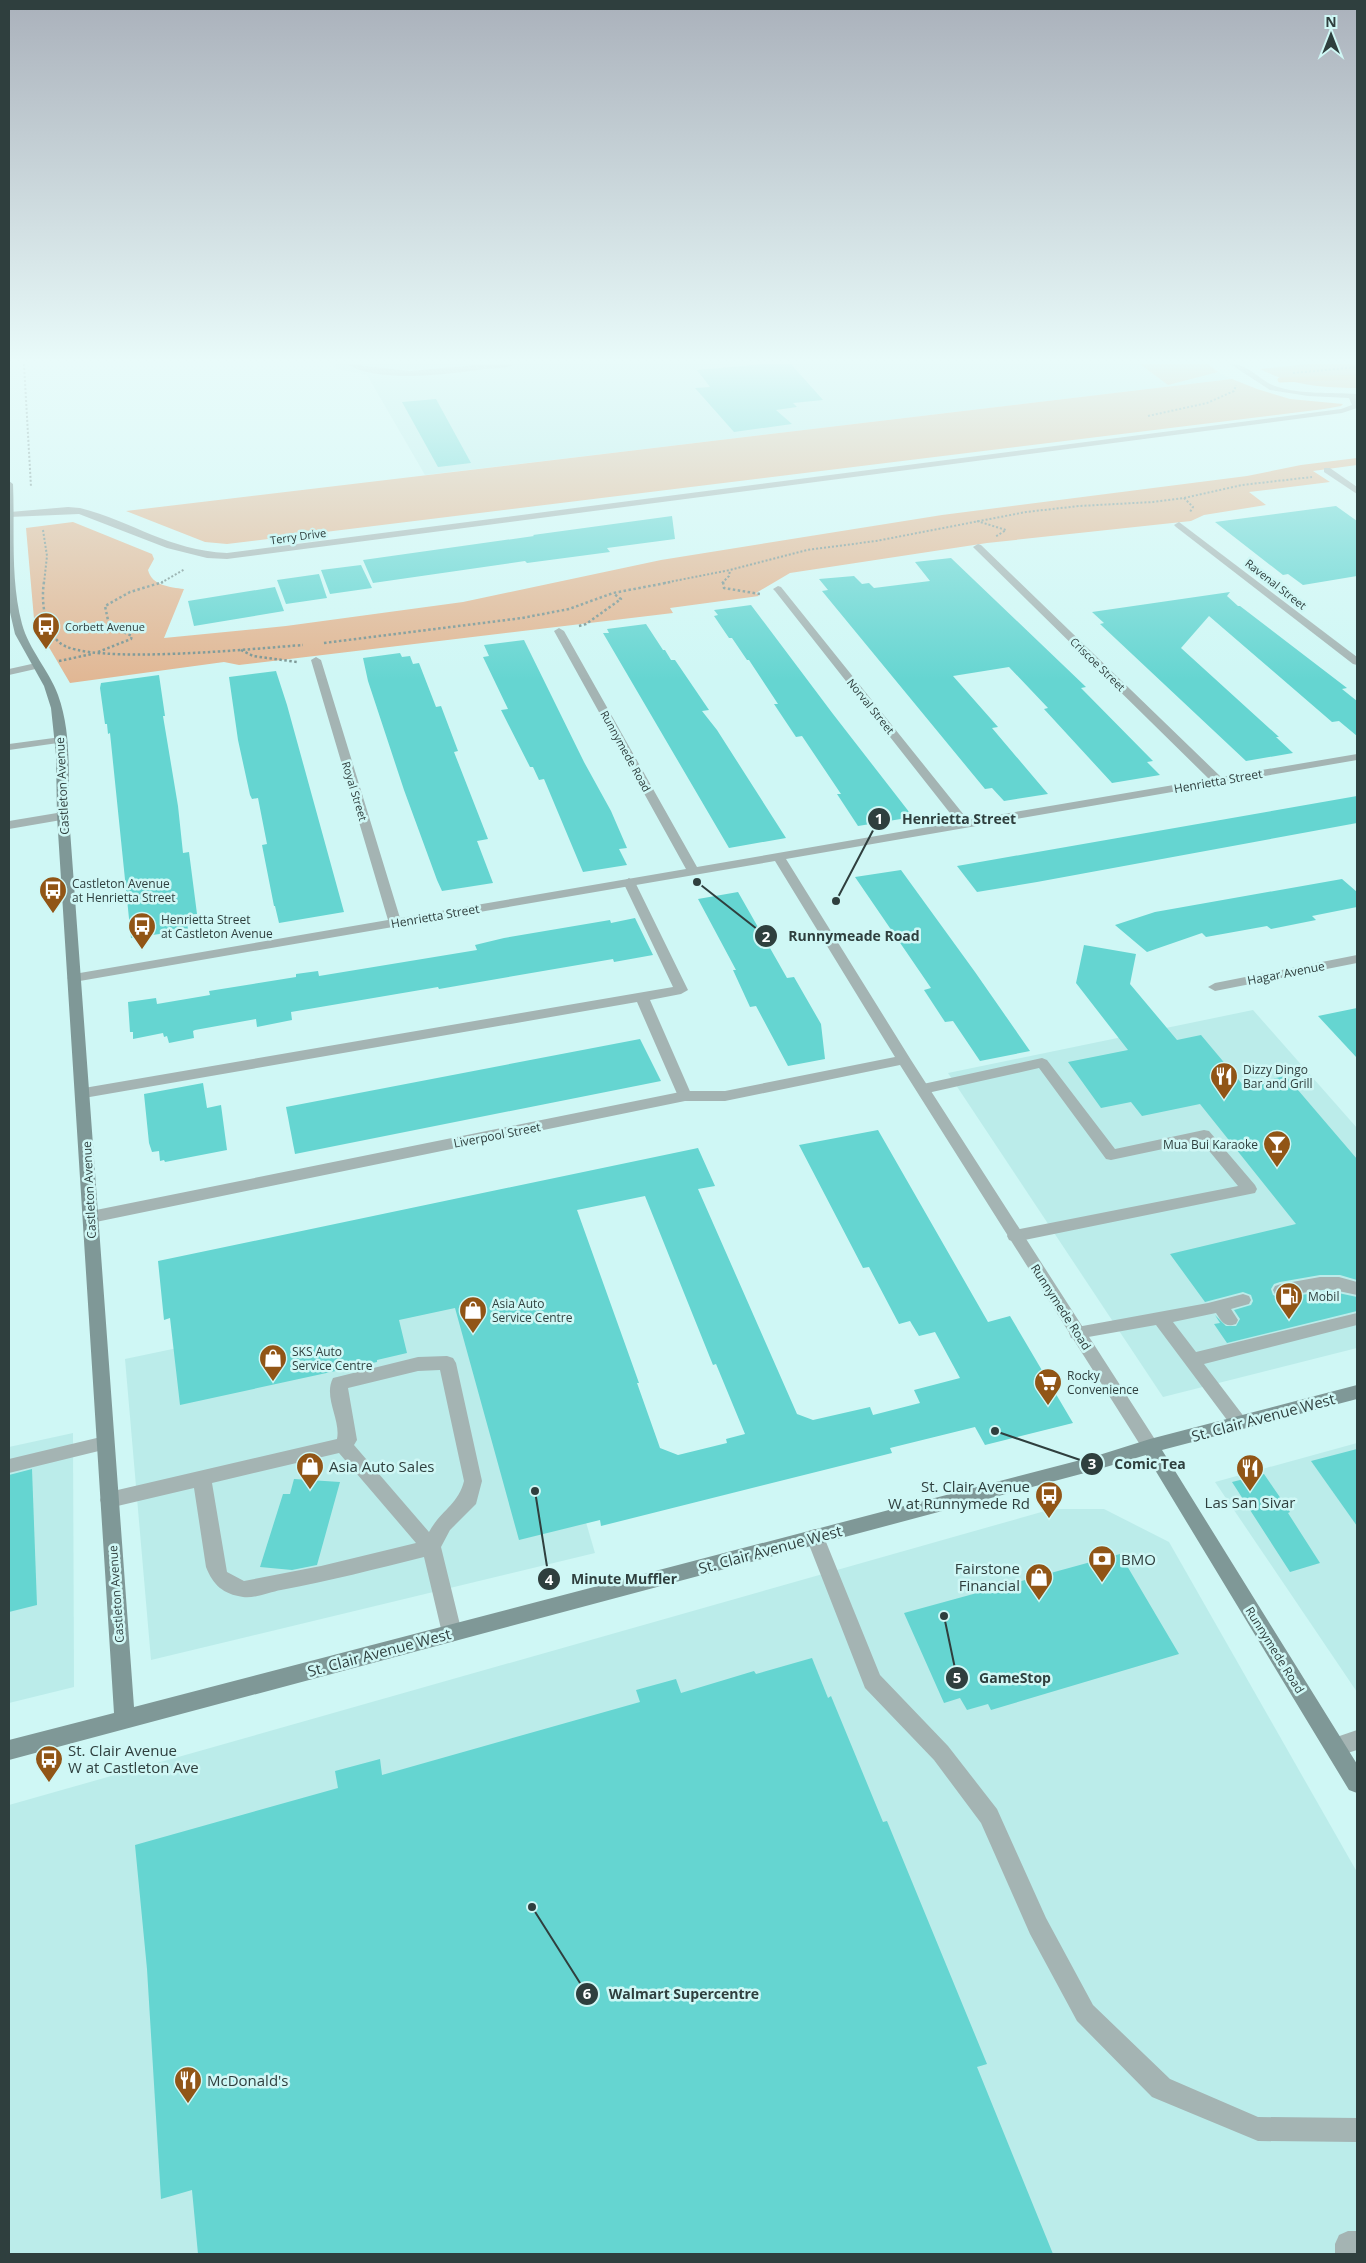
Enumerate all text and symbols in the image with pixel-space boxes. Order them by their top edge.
north arrow [1306,10,1356,60]
text: N [1325,12,1337,31]
street label: Terry Drive [269,525,327,547]
street label: Ravenal Street [1242,555,1310,613]
bus stop icon: Corbett Avenue [31,611,61,650]
place label: Corbett Avenue [65,619,145,634]
street label: Criscoe Street [1067,634,1129,694]
street label: Norval Street [844,675,898,737]
street label: Runnymede Road [597,708,655,794]
street label: Castleton Avenue [51,736,73,835]
street label: Royal Street [339,759,371,823]
street label: Henrietta Street [1172,765,1264,797]
callout: Henrietta Street [867,804,1026,833]
text: 1 [875,808,883,828]
text: Henrietta Street [902,809,1016,828]
bus stop icon: Castleton Avenue at Henrietta Street [38,875,68,914]
place label: Castleton Avenue at Henrietta Street [72,875,176,906]
street label: Henrietta Street [389,900,481,932]
bus stop icon: Henrietta Street at Castleton Avenue [127,911,157,950]
place label: Henrietta Street at Castleton Avenue [161,911,273,942]
callout: Runnymeade Road [754,922,930,951]
text: 2 [762,926,771,946]
text: Runnymeade Road [788,926,920,945]
street label: Hagar Avenue [1246,957,1326,989]
restaurant icon: Dizzy Dingo Bar and Grill [1209,1061,1239,1100]
place label: Dizzy Dingo Bar and Grill [1243,1061,1313,1092]
street label: Liverpool Street [452,1118,542,1152]
bar icon: Mua Bui Karaoke [1262,1129,1292,1168]
place label: Mua Bui Karaoke [1163,1136,1258,1153]
street label: Castleton Avenue [78,1140,100,1239]
street label: Runnymede Road [1027,1261,1095,1353]
fuel station icon: Mobil [1274,1281,1304,1320]
place label: Mobil [1308,1288,1339,1305]
shop icon: Asia Auto Service Centre [458,1295,488,1334]
place label: Asia Auto Service Centre [492,1295,573,1326]
shop icon: SKS Auto Service Centre [258,1343,288,1382]
place label: SKS Auto Service Centre [292,1343,373,1374]
supermarket icon: Rocky Convenience [1033,1367,1063,1406]
place label: Rocky Convenience [1067,1367,1139,1398]
street label: St. Clair Avenue West [1189,1388,1337,1446]
callout: Comic Tea [1080,1450,1196,1479]
shop icon: Asia Auto Sales [295,1451,325,1490]
text: 3 [1088,1453,1096,1473]
restaurant icon: Las San Sivar [1235,1453,1265,1492]
text: Comic Tea [1114,1454,1186,1473]
place label: Asia Auto Sales [329,1456,435,1476]
place label: St. Clair Avenue W at Runnymede Rd [888,1476,1030,1513]
bus stop icon: St. Clair Avenue W at Runnymede Rd [1034,1480,1064,1519]
place label: Las San Sivar [1205,1492,1295,1512]
street label: St. Clair Avenue West [696,1520,844,1578]
street label: Castleton Avenue [104,1544,128,1643]
bank icon: BMO [1087,1544,1117,1583]
place label: BMO [1121,1549,1156,1569]
place label: Fairstone Financial [955,1558,1020,1595]
shop icon: Fairstone Financial [1024,1562,1054,1601]
callout: Minute Muffler [536,1565,687,1594]
text: 4 [545,1569,554,1589]
text: Minute Muffler [571,1569,678,1588]
street label: Runnymede Road [1242,1603,1308,1697]
street label: St. Clair Avenue West [305,1623,453,1681]
callout: GameStop [944,1663,1061,1692]
text: 5 [953,1667,961,1687]
text: GameStop [979,1668,1051,1687]
place label: St. Clair Avenue W at Castleton Ave [68,1740,199,1777]
bus stop icon: St. Clair Avenue W at Castleton Ave [34,1744,64,1783]
callout: Walmart Supercentre [574,1979,770,2008]
text: 6 [583,1983,592,2003]
text: Walmart Supercentre [609,1984,759,2003]
restaurant icon: McDonald's [173,2065,203,2104]
place label: McDonald's [207,2070,289,2090]

